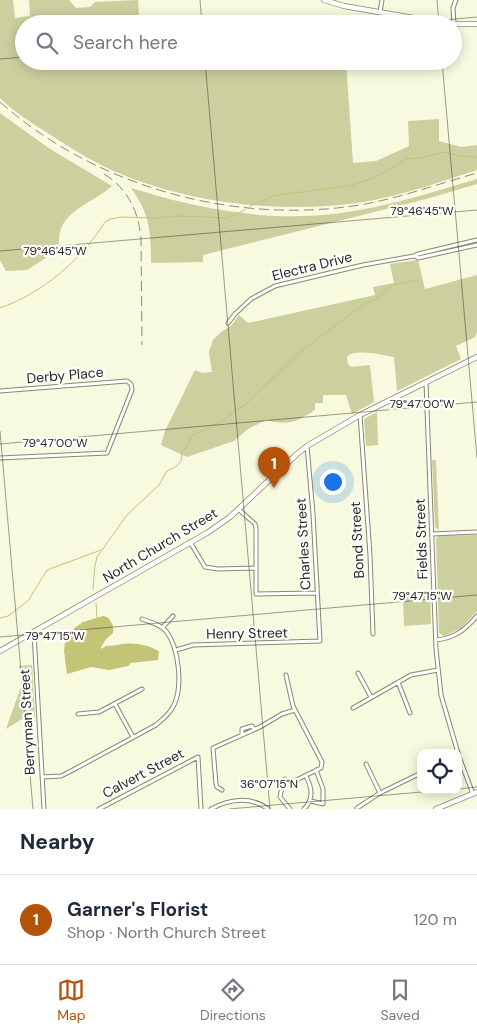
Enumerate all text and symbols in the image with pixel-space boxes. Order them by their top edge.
search box [15,15,462,70]
icon: search [33,29,61,57]
text: Search here [73,30,178,55]
text: 79°46'45"W [390,203,454,219]
text: 79°46'45"W [23,243,87,259]
street label: Electra Drive [270,247,354,285]
street label: Derby Place [26,363,104,387]
text: 79°47'00"W [389,396,455,412]
text: 79°47'00"W [22,435,88,451]
pin: 1 [258,447,290,488]
your location [320,469,346,495]
street label: Charles Street [292,497,314,591]
street label: Fields Street [411,498,431,580]
street label: Bond Street [346,501,368,579]
street label: North Church Street [99,504,221,586]
text: 79°47'15"W [392,588,452,604]
street label: Henry Street [206,623,288,643]
text: 79°47'15"W [25,628,85,644]
street label: Berryman Street [15,669,39,775]
street label: Calvert Street [99,744,187,802]
map controls [417,749,462,794]
button: locate [417,749,462,794]
text: 36°07'15"N [240,776,298,792]
text: Nearby [20,828,94,856]
text: Garner's Florist [67,897,208,922]
text: 1 [33,909,39,930]
text: 120 m [413,909,457,930]
text: Shop · North Church Street [67,922,266,943]
tab: Map [57,976,85,1024]
tab: Directions [200,976,266,1024]
tab: Saved [380,976,420,1024]

